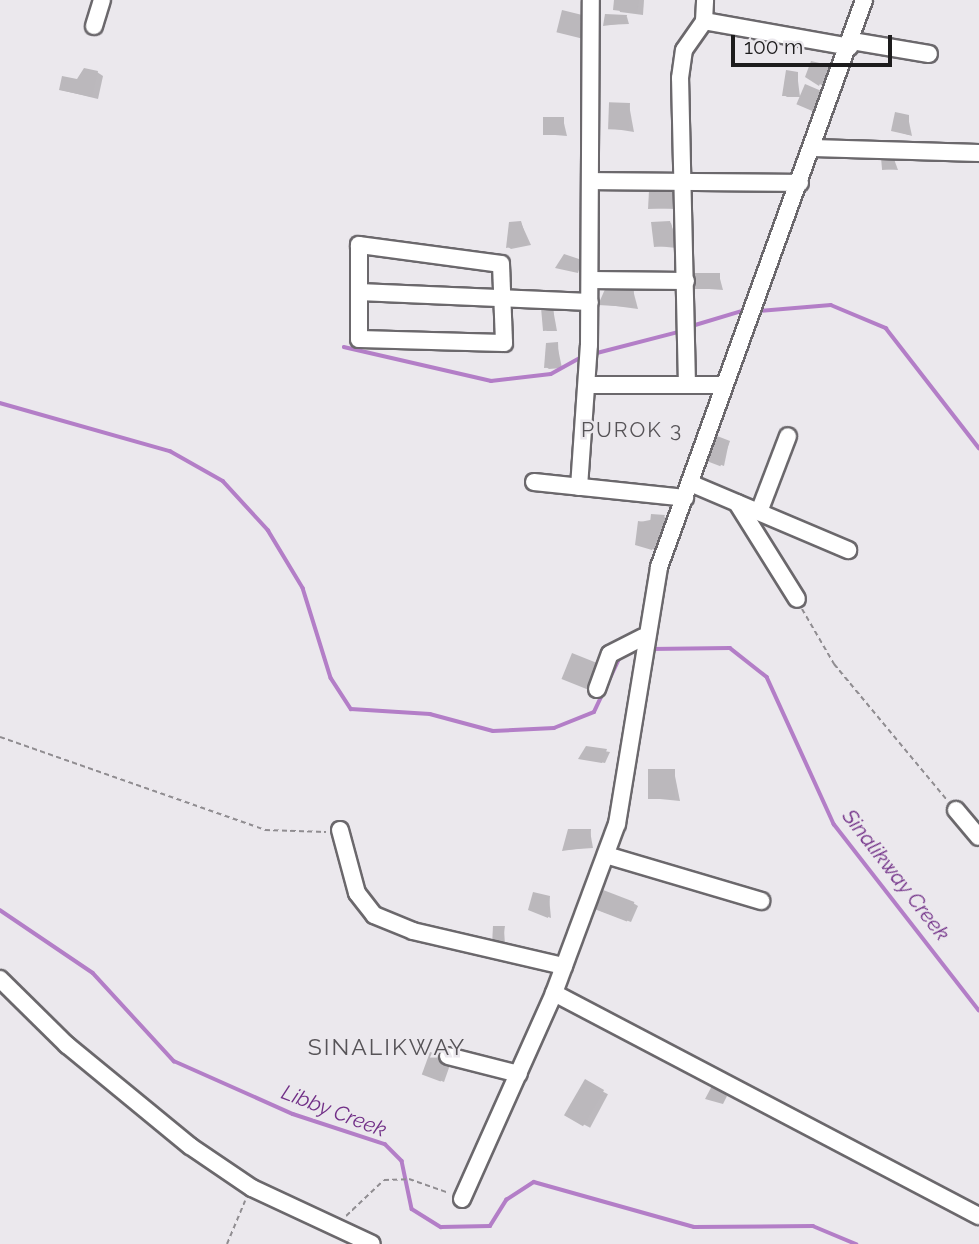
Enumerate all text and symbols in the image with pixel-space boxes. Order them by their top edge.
scale bar [734,21,895,65]
text: 100 m [744,34,803,59]
district label: PUROK 3 [582,417,682,443]
water label: Sinalikway Creek [837,804,955,946]
district label: SINALIKWAY [309,1033,465,1061]
water label: Libby Creek [278,1079,390,1143]

